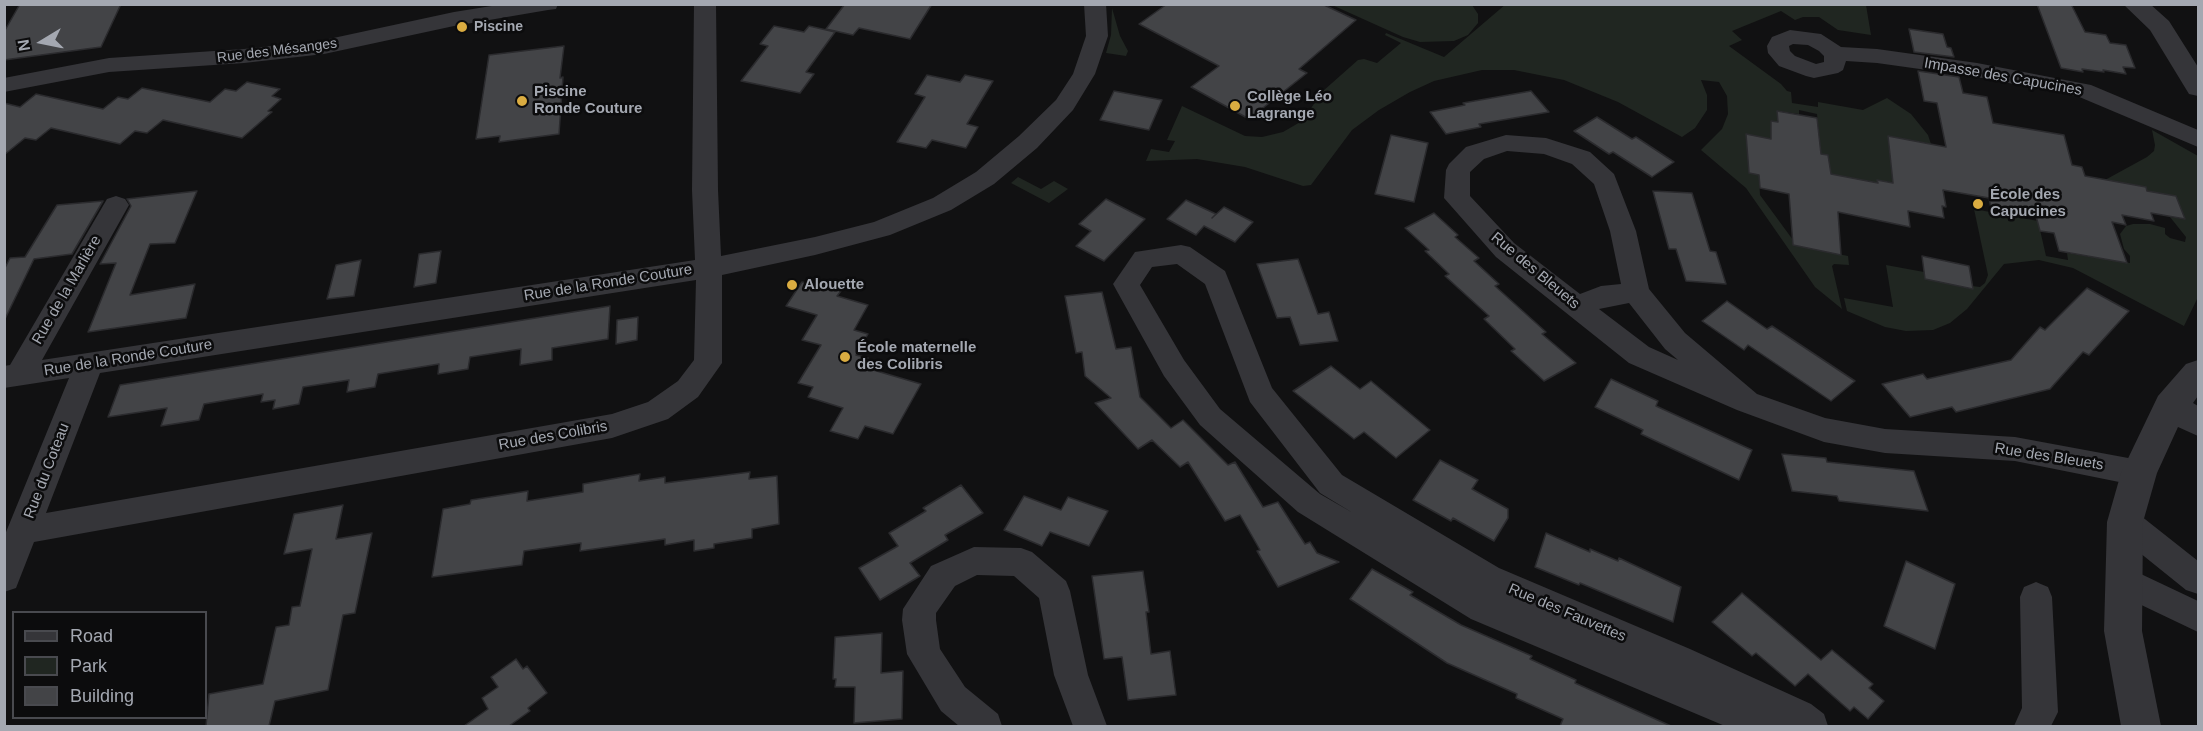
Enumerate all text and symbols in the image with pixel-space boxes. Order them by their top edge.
north arrow [12,12,72,72]
place label: Piscine [474,19,523,35]
marker: Piscine [455,20,469,34]
street label: Rue des Mésanges [216,35,338,67]
text: N [14,38,33,52]
street label: Impasse des Capucines [1923,54,2083,100]
place label: Piscine Ronde Couture [534,83,642,118]
place label: Collège Léo Lagrange [1247,88,1332,123]
marker: Piscine Ronde Couture [515,94,529,108]
marker: Collège Léo Lagrange [1228,99,1242,113]
place label: École des Capucines [1990,186,2066,221]
marker: École des Capucines [1971,197,1985,211]
street label: Rue des Bleuets [1487,229,1583,313]
street label: Rue de la Marlière [29,232,105,348]
street label: Rue de la Ronde Couture [523,261,693,305]
place label: Alouette [804,276,864,294]
marker: Alouette [785,278,799,292]
street label: Rue de la Ronde Couture [43,336,213,380]
place label: École maternelle des Colibris [857,339,976,374]
marker: École maternelle des Colibris [838,350,852,364]
street label: Rue des Colibris [497,418,609,454]
street label: Rue du Coteau [21,421,73,521]
street label: Rue des Bleuets [1993,440,2105,474]
street label: Rue des Fauvettes [1506,580,1628,646]
legend [12,611,207,719]
text: Road [70,626,113,646]
text: Park [70,656,107,676]
text: Building [70,686,134,706]

